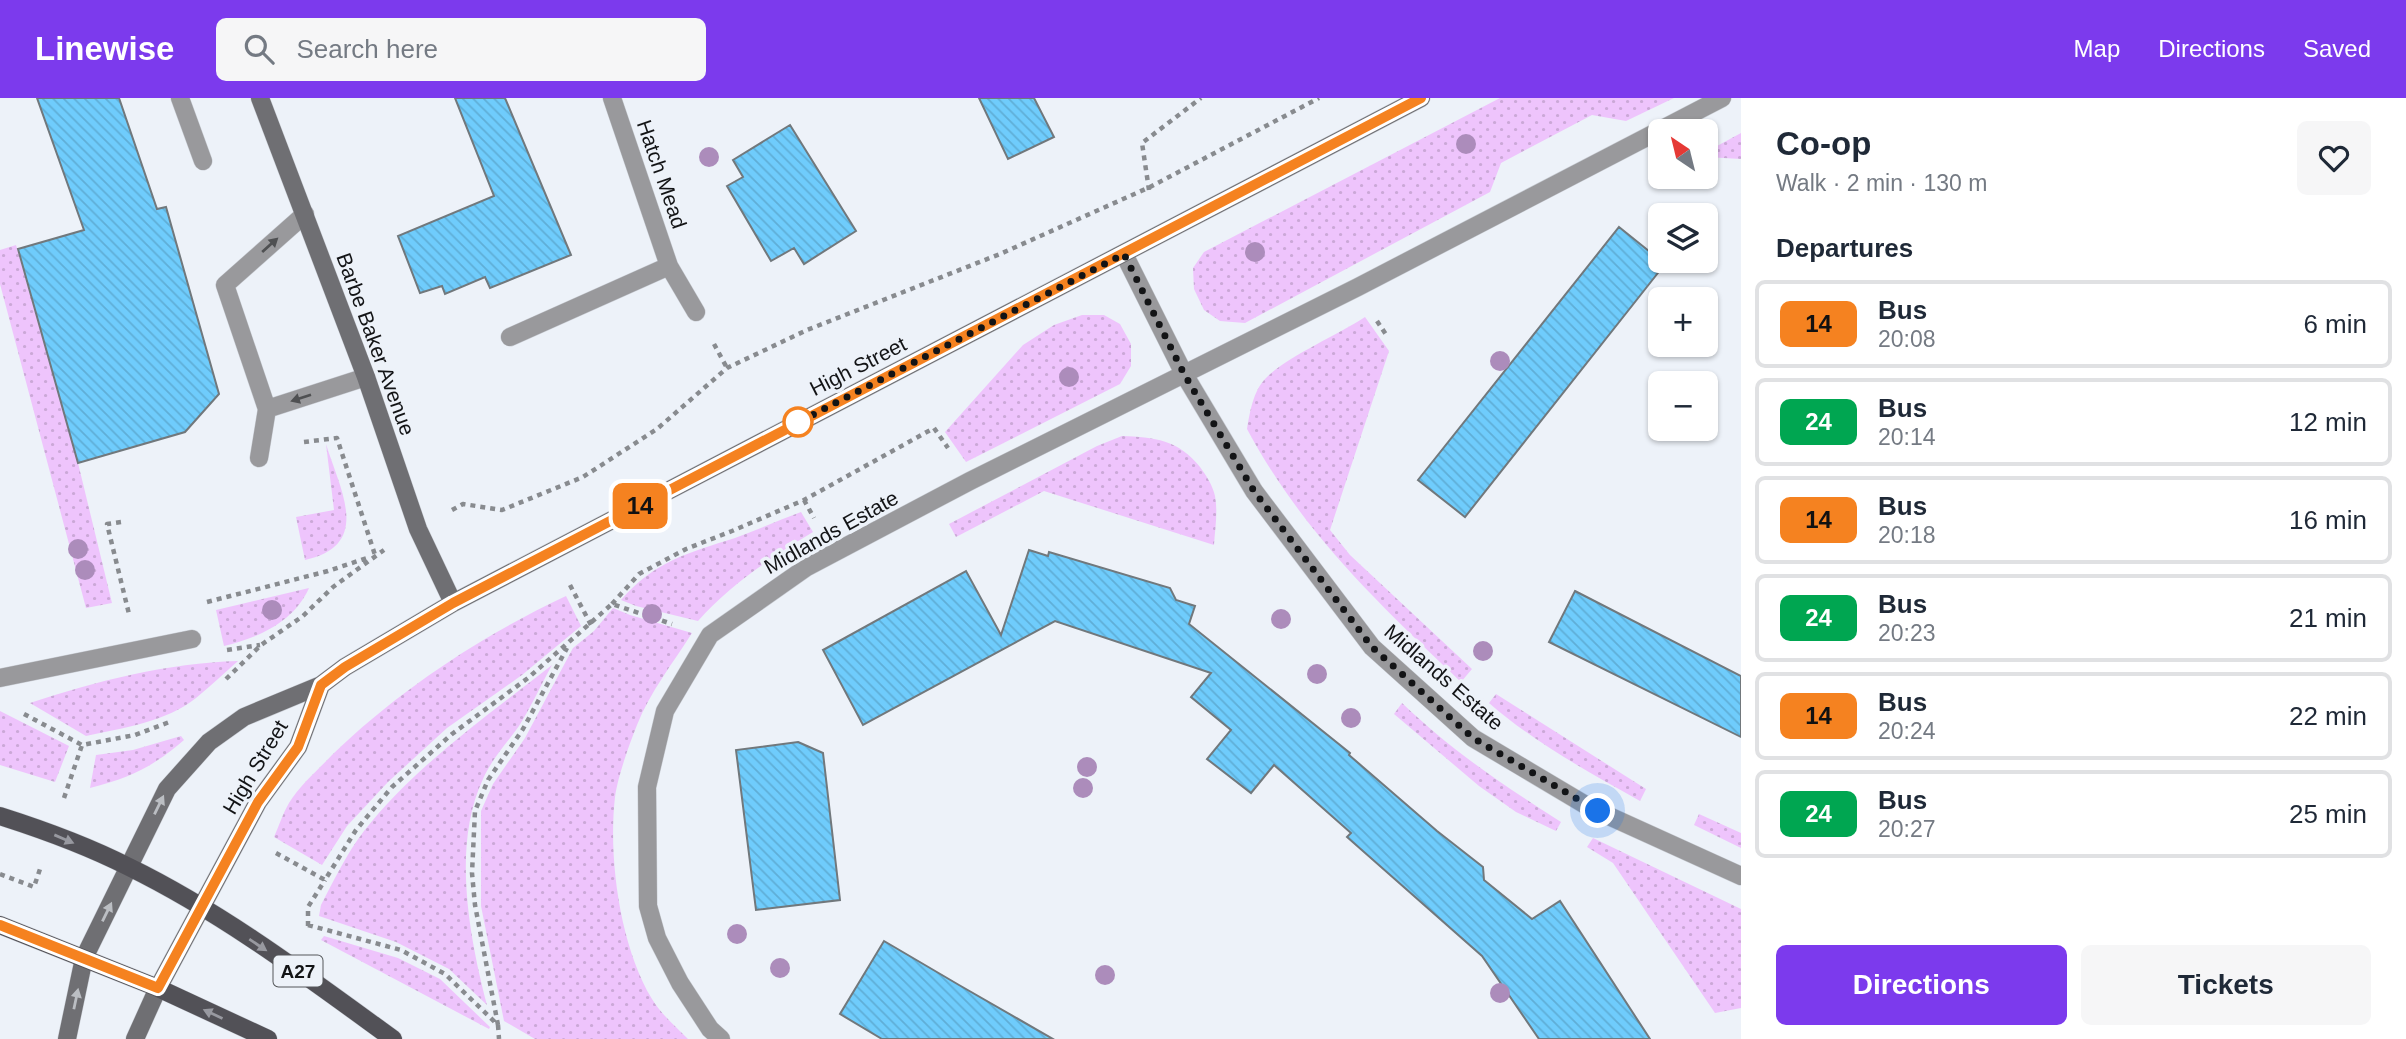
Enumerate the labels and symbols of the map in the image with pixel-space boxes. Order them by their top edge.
street label: Hatch Mead [633,117,691,231]
north arrow [1648,119,1718,189]
one-way arrow [261,237,278,253]
street label: Barbe Baker Avenue [332,250,420,438]
street label: High Street [806,332,910,400]
one-way arrow [290,393,311,404]
unlabelled marker [783,407,813,437]
line badge: 14 [608,483,672,529]
street label: Midlands Estate [760,486,902,578]
street label: Midlands Estate [1380,619,1508,735]
street label: High Street [218,716,292,818]
your location [1580,793,1615,828]
one-way arrow [154,795,165,815]
one-way arrow [54,833,75,844]
one-way arrow [101,902,112,922]
one-way arrow [249,938,267,952]
road number: A27 [274,956,322,986]
one-way arrow [70,988,81,1010]
one-way arrow [203,1008,223,1019]

